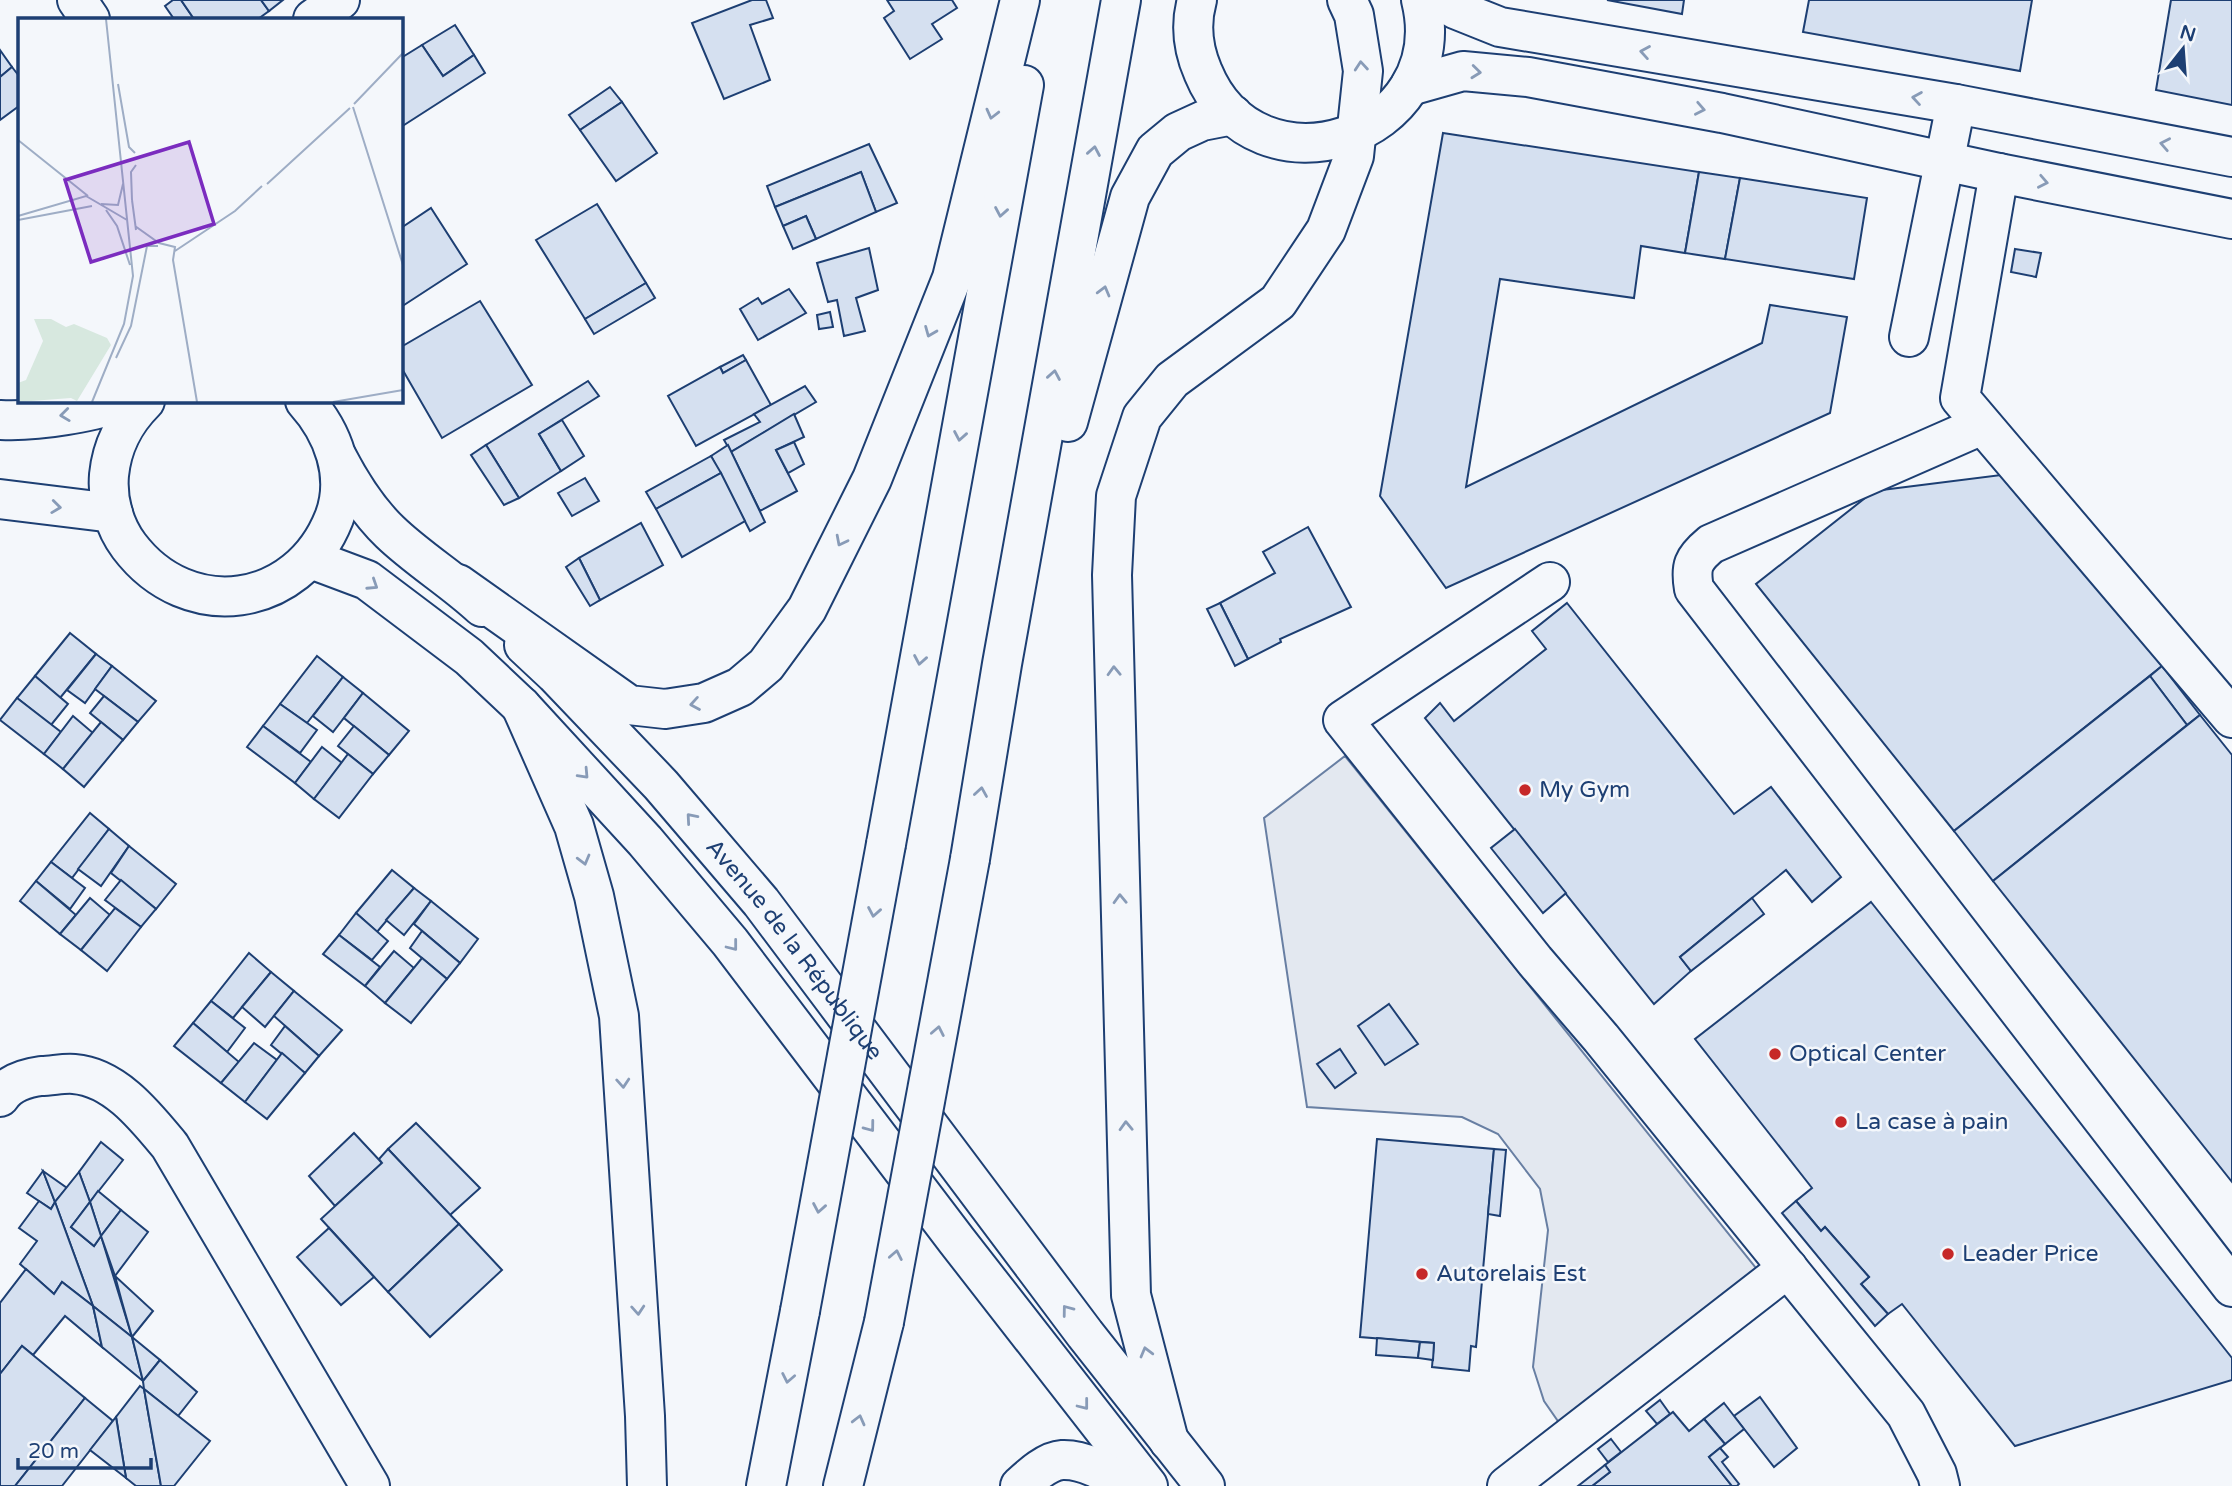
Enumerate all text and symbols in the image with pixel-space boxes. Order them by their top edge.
north arrow [2148,14,2218,84]
inset map [18,18,402,402]
text: N [2177,21,2198,46]
one-way arrow [1639,45,1651,60]
one-way arrow [1354,60,1369,71]
one-way arrow [1471,64,1482,79]
one-way arrow [1911,91,1923,106]
one-way arrow [1694,101,1706,116]
one-way arrow [986,108,1000,120]
one-way arrow [2159,138,2171,153]
one-way arrow [1086,145,1101,157]
one-way arrow [2037,173,2049,188]
one-way arrow [994,206,1009,218]
one-way arrow [1096,285,1110,297]
one-way arrow [925,326,939,338]
one-way arrow [1046,369,1061,381]
one-way arrow [59,408,71,423]
one-way arrow [953,430,968,442]
one-way arrow [50,499,62,514]
one-way arrow [835,534,849,546]
one-way arrow [366,577,379,590]
one-way arrow [913,654,928,666]
one-way arrow [1107,665,1122,676]
one-way arrow [689,696,701,711]
one-way arrow [575,766,588,779]
place label: My Gym [1539,776,1630,804]
marker: My Gym [1517,782,1533,798]
one-way arrow [973,786,988,798]
one-way arrow [687,813,699,826]
street label: Avenue de la République [700,834,889,1066]
one-way arrow [576,854,590,866]
one-way arrow [1113,893,1128,904]
one-way arrow [867,906,882,917]
one-way arrow [724,939,737,951]
one-way arrow [930,1025,945,1037]
place label: Optical Center [1789,1040,1946,1068]
marker: Optical Center [1767,1046,1783,1062]
one-way arrow [616,1078,631,1089]
place label: La case à pain [1855,1108,2008,1136]
marker: La case à pain [1833,1114,1849,1130]
one-way arrow [862,1120,875,1132]
one-way arrow [1119,1120,1134,1131]
one-way arrow [813,1201,828,1213]
place label: Leader Price [1962,1240,2099,1268]
marker: Leader Price [1940,1246,1956,1262]
one-way arrow [888,1249,903,1261]
place label: Autorelais Est [1436,1260,1587,1288]
marker: Autorelais Est [1414,1266,1430,1282]
one-way arrow [630,1305,645,1316]
one-way arrow [1063,1305,1075,1318]
one-way arrow [1139,1346,1154,1358]
one-way arrow [781,1372,796,1384]
one-way arrow [1076,1397,1089,1409]
one-way arrow [851,1414,865,1426]
scale bar [18,1426,150,1470]
text: 20 m [28,1439,79,1464]

